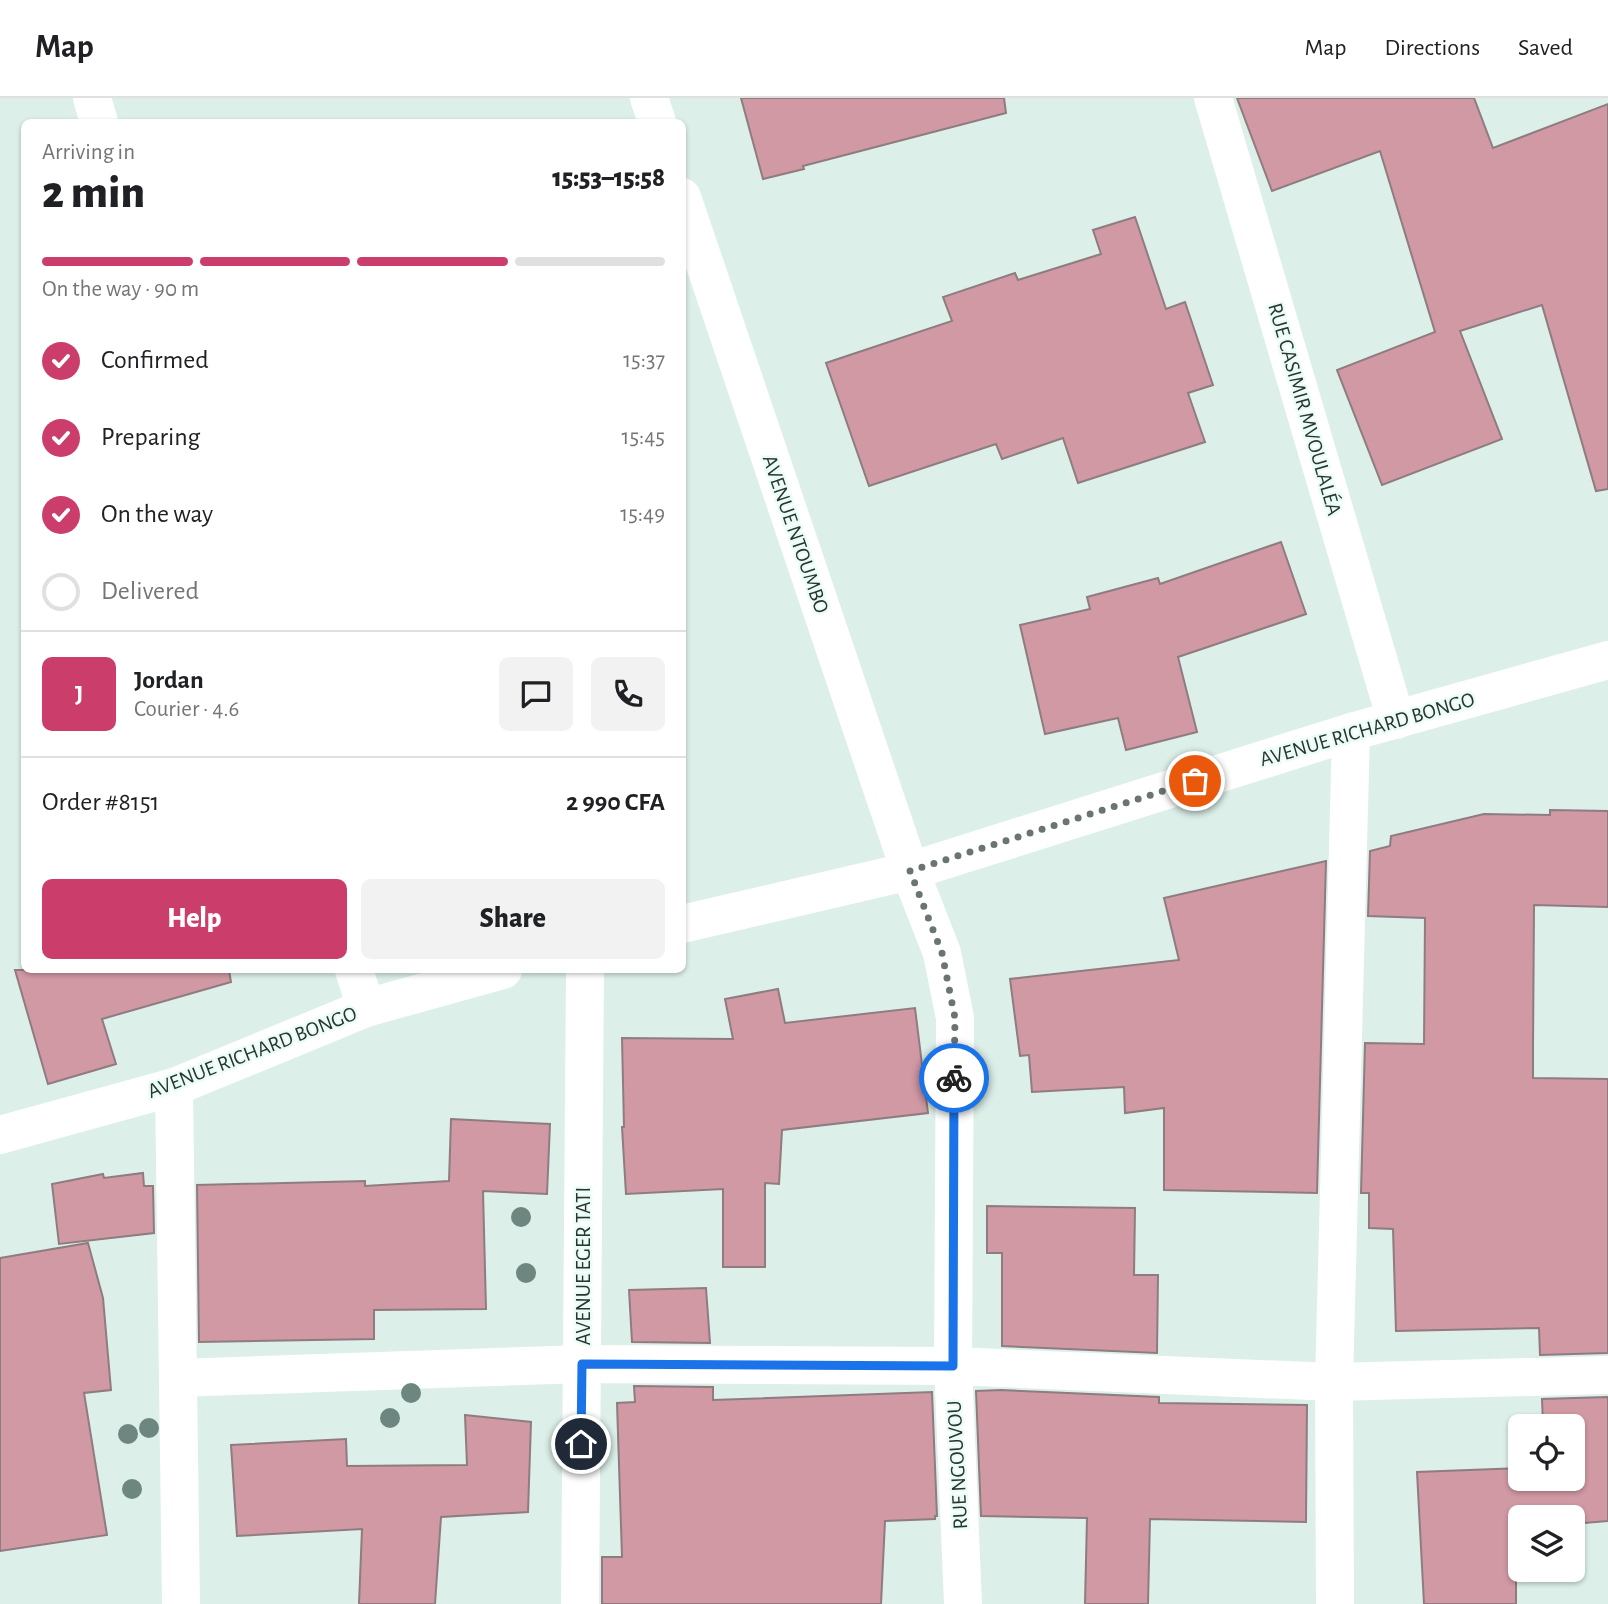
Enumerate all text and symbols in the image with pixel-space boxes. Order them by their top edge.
text: Map [35,31,94,64]
text: Map [1304,36,1346,60]
text: Directions [1384,36,1480,60]
text: Saved [1518,36,1573,60]
text: Arriving in [42,141,135,164]
text: 15:53–15:58 [552,165,665,191]
text: 2 min [42,170,145,216]
text: On the way · 90 m [42,278,199,301]
street label: RUE CASIMIR MVOULALÉA [1264,300,1347,518]
icon: check [42,342,80,380]
text: Confirmed [101,347,209,373]
text: 15:37 [623,349,665,372]
icon: check [42,419,80,457]
text: Preparing [101,424,200,450]
text: 15:45 [622,426,665,449]
street label: AVENUE NTOUMBO [759,452,832,616]
icon: check [42,496,80,534]
text: On the way [101,501,213,527]
text: 15:49 [620,503,665,526]
text: Delivered [101,578,199,604]
button: chat [499,657,573,731]
button: phone [591,657,665,731]
text: Jordan [134,667,204,693]
text: J [75,681,83,707]
street label: AVENUE RICHARD BONGO [1257,689,1477,770]
text: Courier · 4.6 [134,698,239,721]
pin [1165,751,1225,811]
icon: bag [1176,762,1214,800]
text: Order #8151 [42,789,160,815]
text: 2 990 CFA [566,789,665,815]
button: Help [42,879,347,959]
button: Share [361,879,665,959]
street label: AVENUE RICHARD BONGO [145,1003,360,1102]
courier [919,1043,989,1113]
icon: bike [935,1059,973,1097]
street label: AVENUE EGER TATI [573,1187,594,1345]
street label: RUE NGOUVOU [944,1400,971,1530]
pin [551,1414,611,1474]
map controls [1508,1414,1585,1582]
button: locate [1508,1414,1585,1491]
icon: home [562,1425,600,1463]
button: layers [1508,1505,1585,1582]

